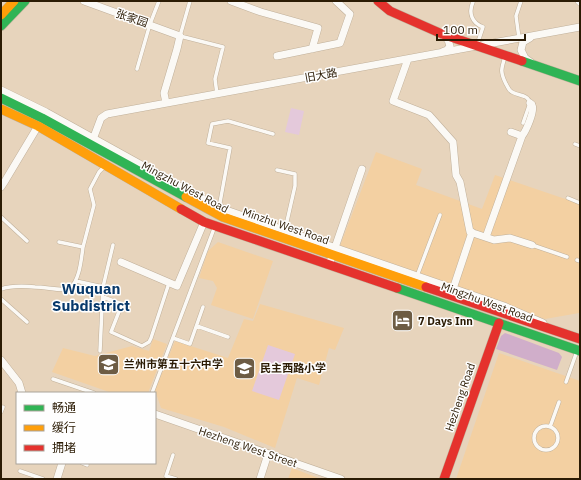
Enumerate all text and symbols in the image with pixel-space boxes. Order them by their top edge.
street label: 张家园 [114,6,150,30]
scale bar [437,16,525,42]
text: 100 m [443,22,478,37]
street label: 旧大路 [304,65,338,85]
street label: Mingzhu West Road [139,158,231,216]
street label: Minzhu West Road [241,205,331,247]
district label: Wuquan Subdistrict [52,279,130,315]
street label: Mingzhu West Road [439,279,535,325]
hotel icon: 7 Days Inn [389,308,415,334]
place label: 7 Days Inn [418,314,473,328]
school or university icon: 兰州市第五十六中学 [95,351,121,377]
school or university icon: 民主西路小学 [231,355,257,381]
place label: 兰州市第五十六中学 [124,357,223,371]
place label: 民主西路小学 [260,361,326,375]
street label: Hezheng Road [442,361,478,433]
legend [16,392,156,464]
text: 畅通 [52,400,76,415]
text: 缓行 [52,420,76,435]
street label: Hezheng West Street [197,424,299,470]
text: 拥堵 [52,440,76,455]

